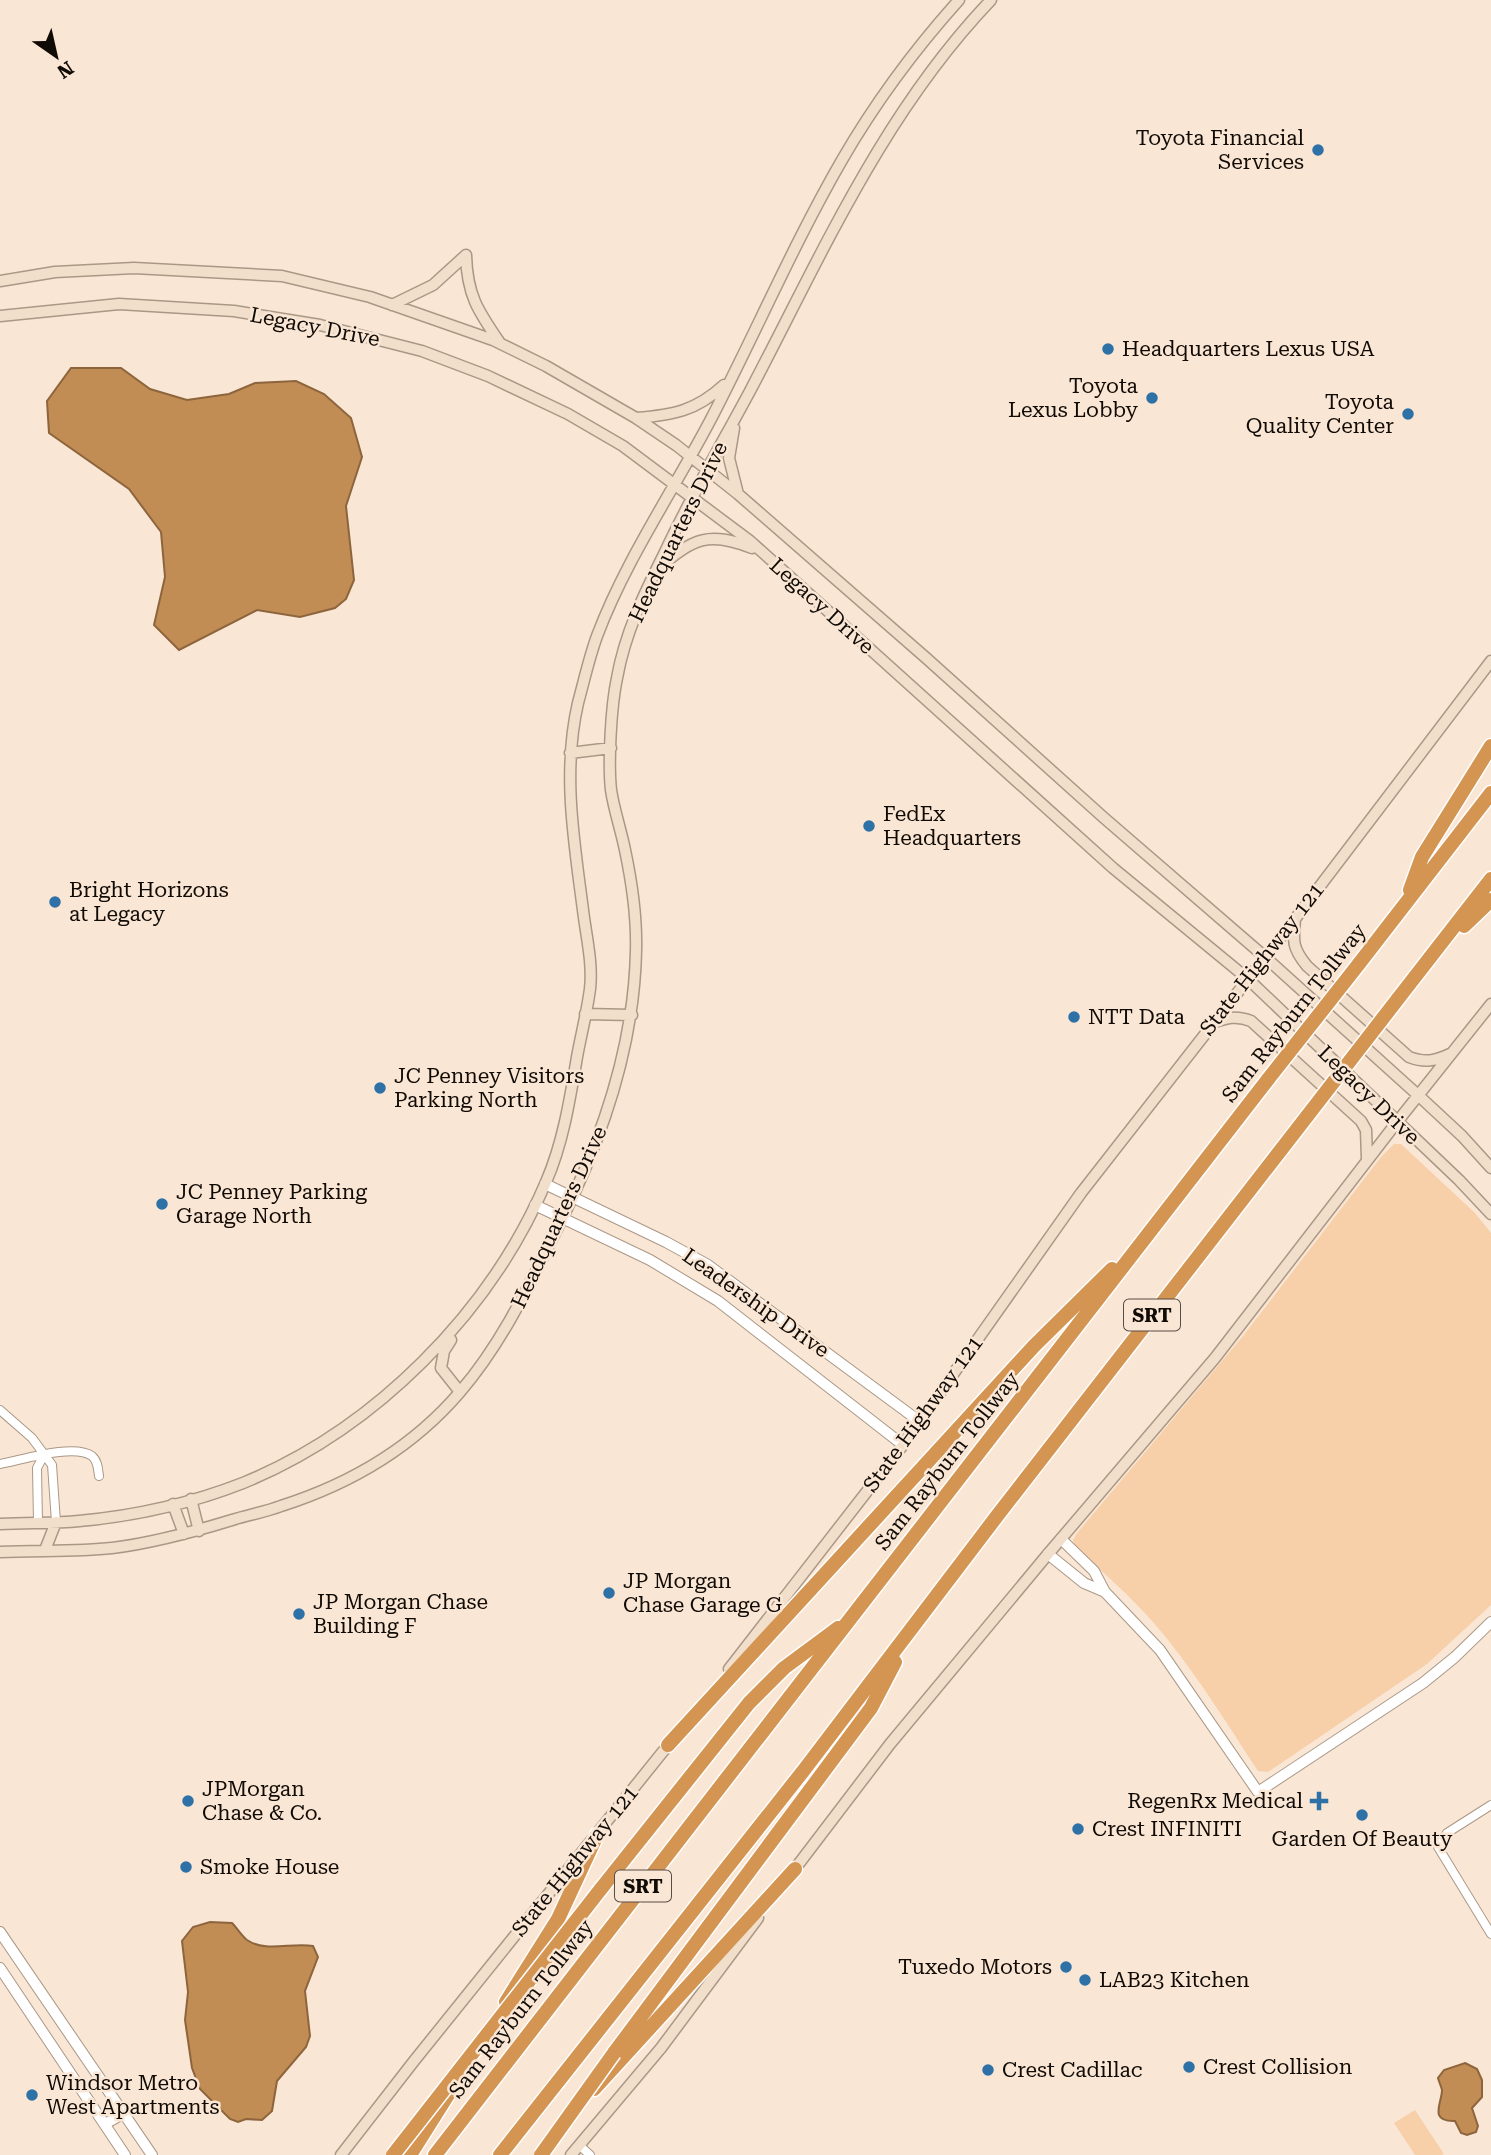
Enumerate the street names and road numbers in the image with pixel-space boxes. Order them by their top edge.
street label: Legacy Drive [248,303,382,351]
street label: Headquarters Drive [624,438,732,626]
street label: Legacy Drive [765,553,879,659]
street label: State Highway 121 [1195,878,1329,1040]
street label: Sam Rayburn Tollway [1217,919,1371,1107]
street label: Legacy Drive [1313,1041,1425,1149]
street label: Headquarters Drive [506,1122,612,1312]
street label: Leadership Drive [678,1243,834,1363]
road number: SRT [1124,1300,1180,1330]
street label: State Highway 121 [858,1331,988,1497]
street label: Sam Rayburn Tollway [870,1367,1024,1555]
street label: State Highway 121 [507,1781,643,1941]
road number: SRT [615,1870,671,1902]
street label: Sam Rayburn Tollway [444,1915,598,2103]

